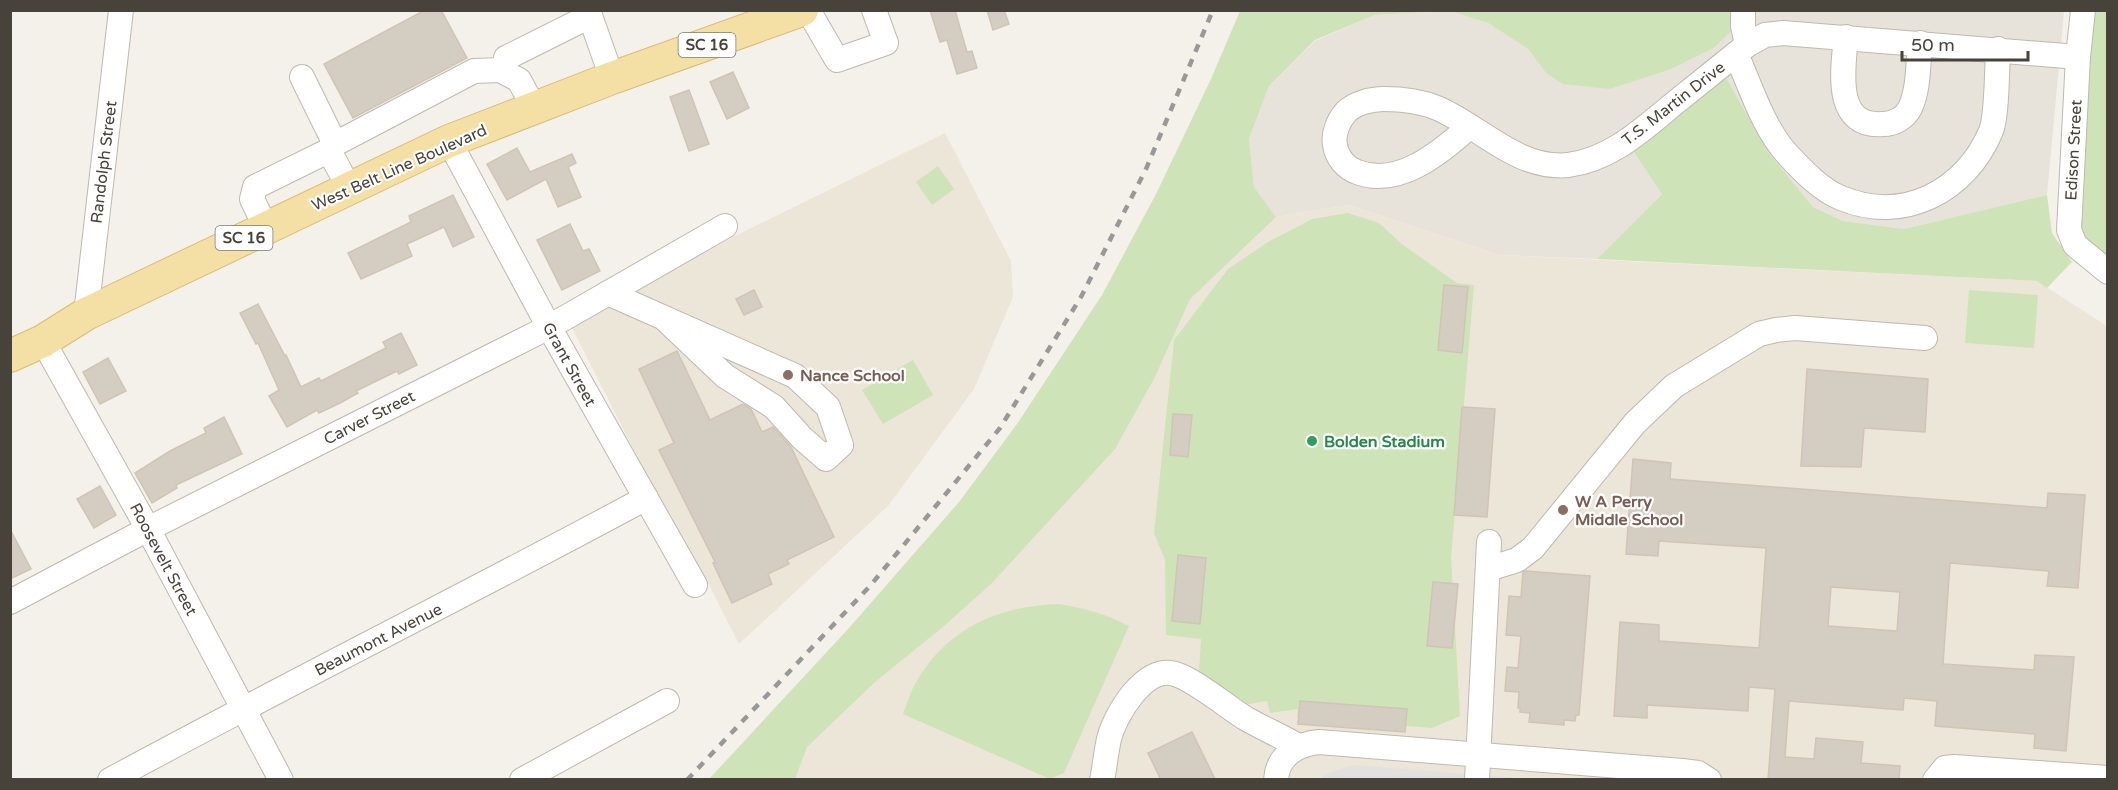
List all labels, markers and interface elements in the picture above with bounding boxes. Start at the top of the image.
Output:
scale bar [1902,24,2028,62]
road number: SC 16 [678,33,736,57]
text: 50 m [1911,34,1955,56]
street label: T.S. Martin Drive [1618,57,1729,150]
street label: Edison Street [2061,99,2087,201]
street label: Randolph Street [87,100,121,225]
street label: West Belt Line Boulevard [309,120,490,216]
road number: SC 16 [216,226,272,250]
street label: Grant Street [538,319,600,410]
place label: Nance School [800,366,905,386]
marker: Nance School [781,368,795,382]
street label: Carver Street [321,386,418,449]
place label: Bolden Stadium [1324,432,1445,452]
marker: Bolden Stadium [1305,434,1319,448]
place label: W A Perry Middle School [1575,492,1683,530]
street label: Roosevelt Street [125,500,201,619]
marker: W A Perry Middle School [1556,503,1570,517]
street label: Beaumont Avenue [311,599,445,681]

